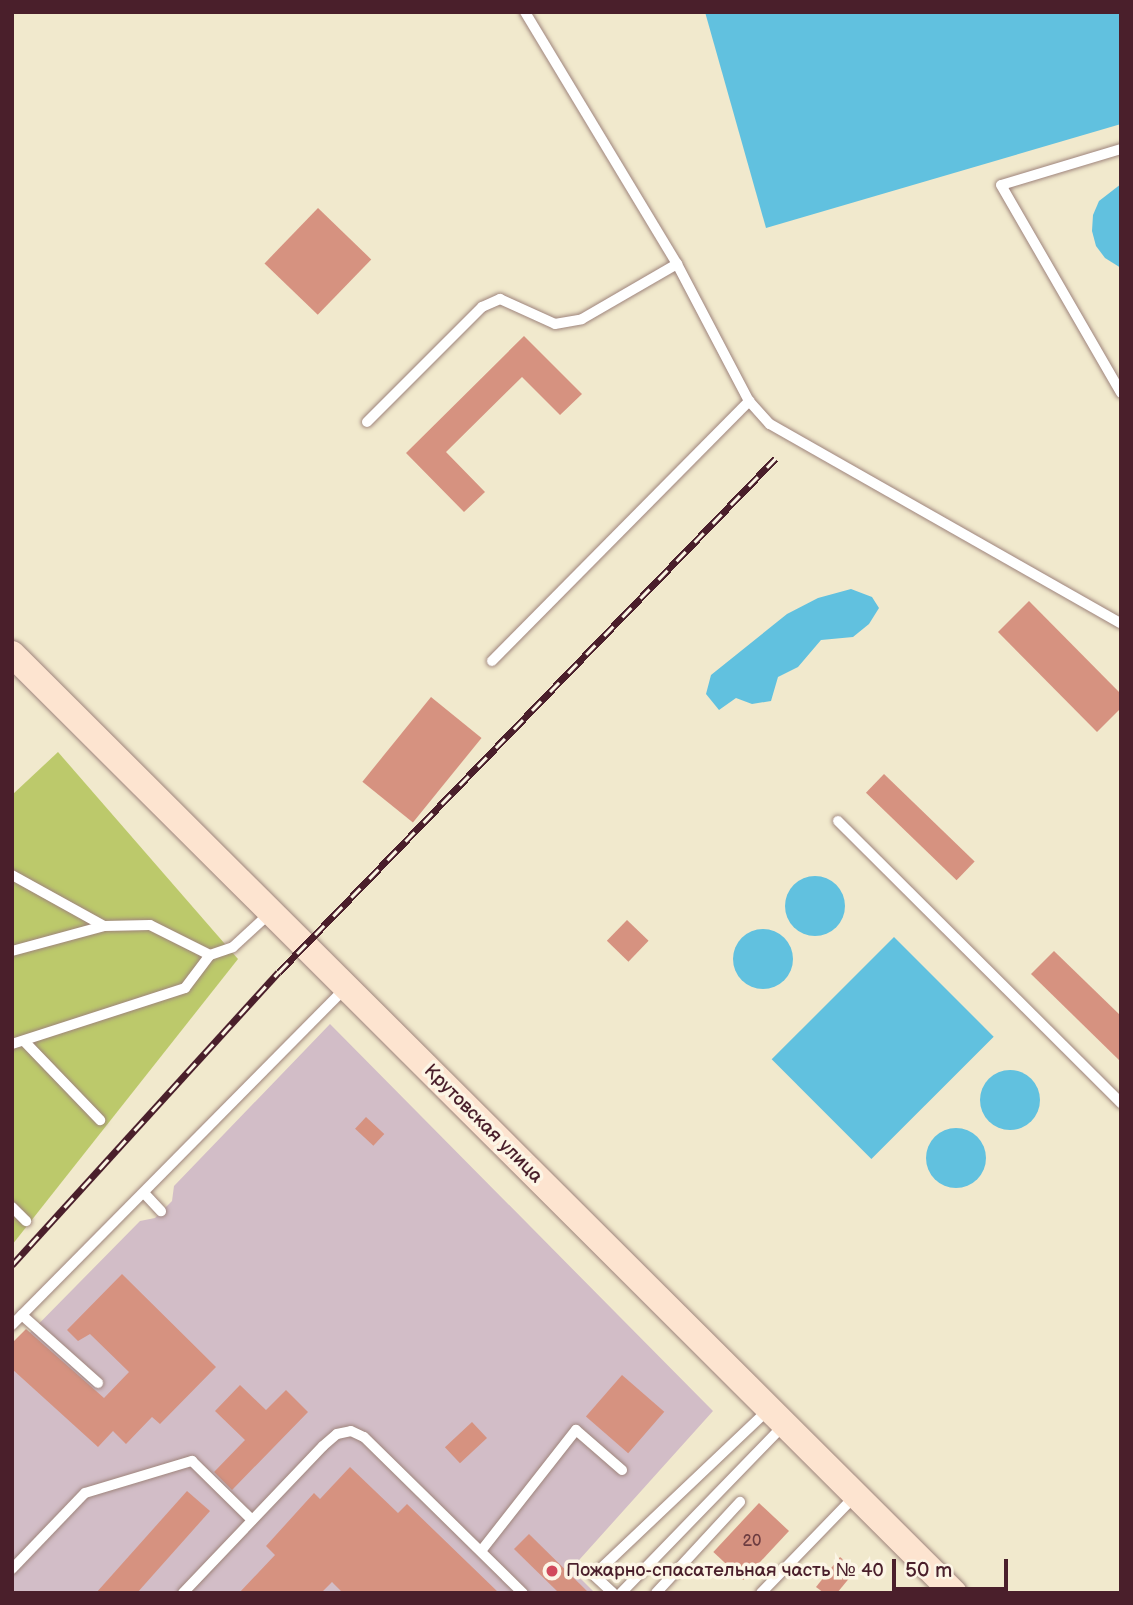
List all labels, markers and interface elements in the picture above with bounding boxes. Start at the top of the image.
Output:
street label: Крутовская улица [419,1060,547,1188]
house number: 20 [743,1532,761,1552]
scale bar [895,1546,1010,1590]
text: 50 m [905,1558,952,1583]
place label: Пожарно-спасательная часть № 40 [566,1560,884,1582]
marker: Пожарно-спасательная часть № 40 [544,1563,560,1579]

